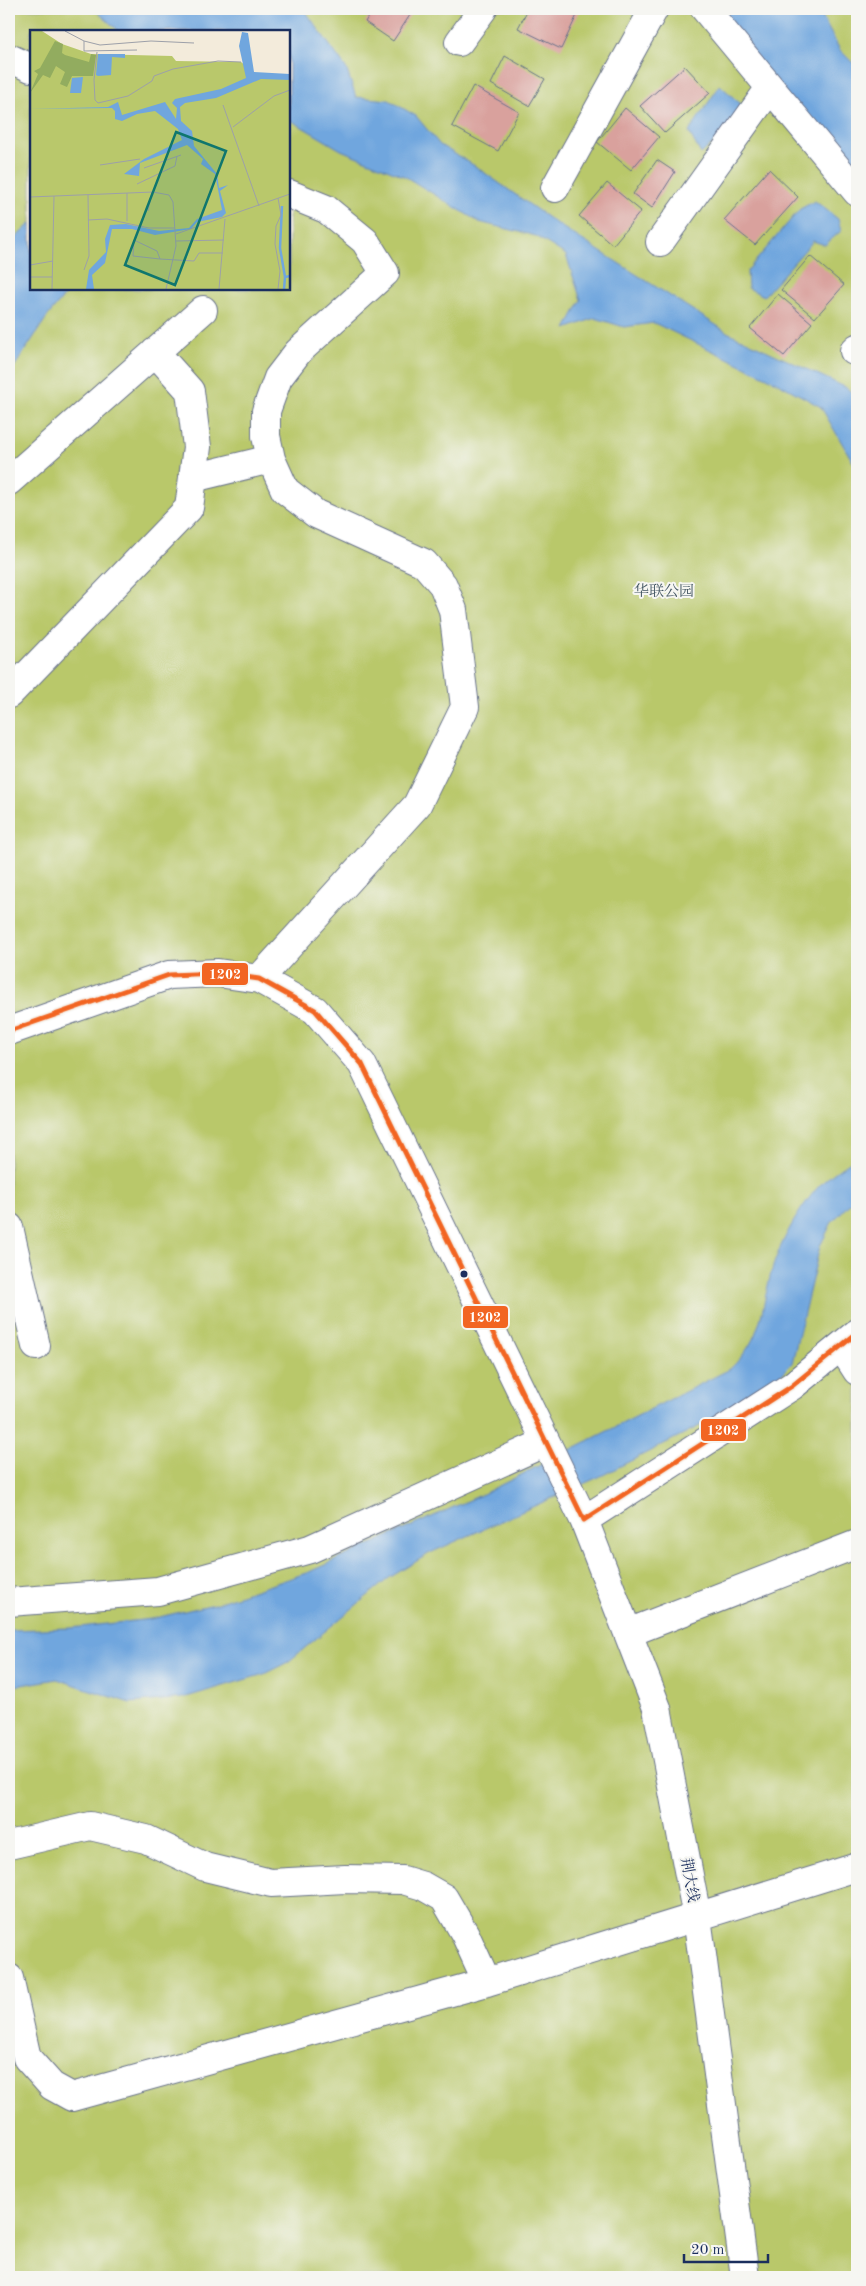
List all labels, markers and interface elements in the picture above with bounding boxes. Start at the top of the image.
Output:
inset map [30,30,290,290]
park label: 华联公园 [634,583,694,600]
line badge: 1202 [201,962,249,986]
text: 1202 [209,968,241,982]
unlabelled marker [459,1269,469,1279]
line badge: 1202 [462,1305,509,1329]
text: 1202 [469,1311,501,1325]
line badge: 1202 [700,1418,747,1442]
text: 1202 [707,1424,739,1438]
street label: 荆大线 [677,1856,702,1904]
scale bar [684,2231,767,2263]
text: 20 m [691,2243,725,2258]

